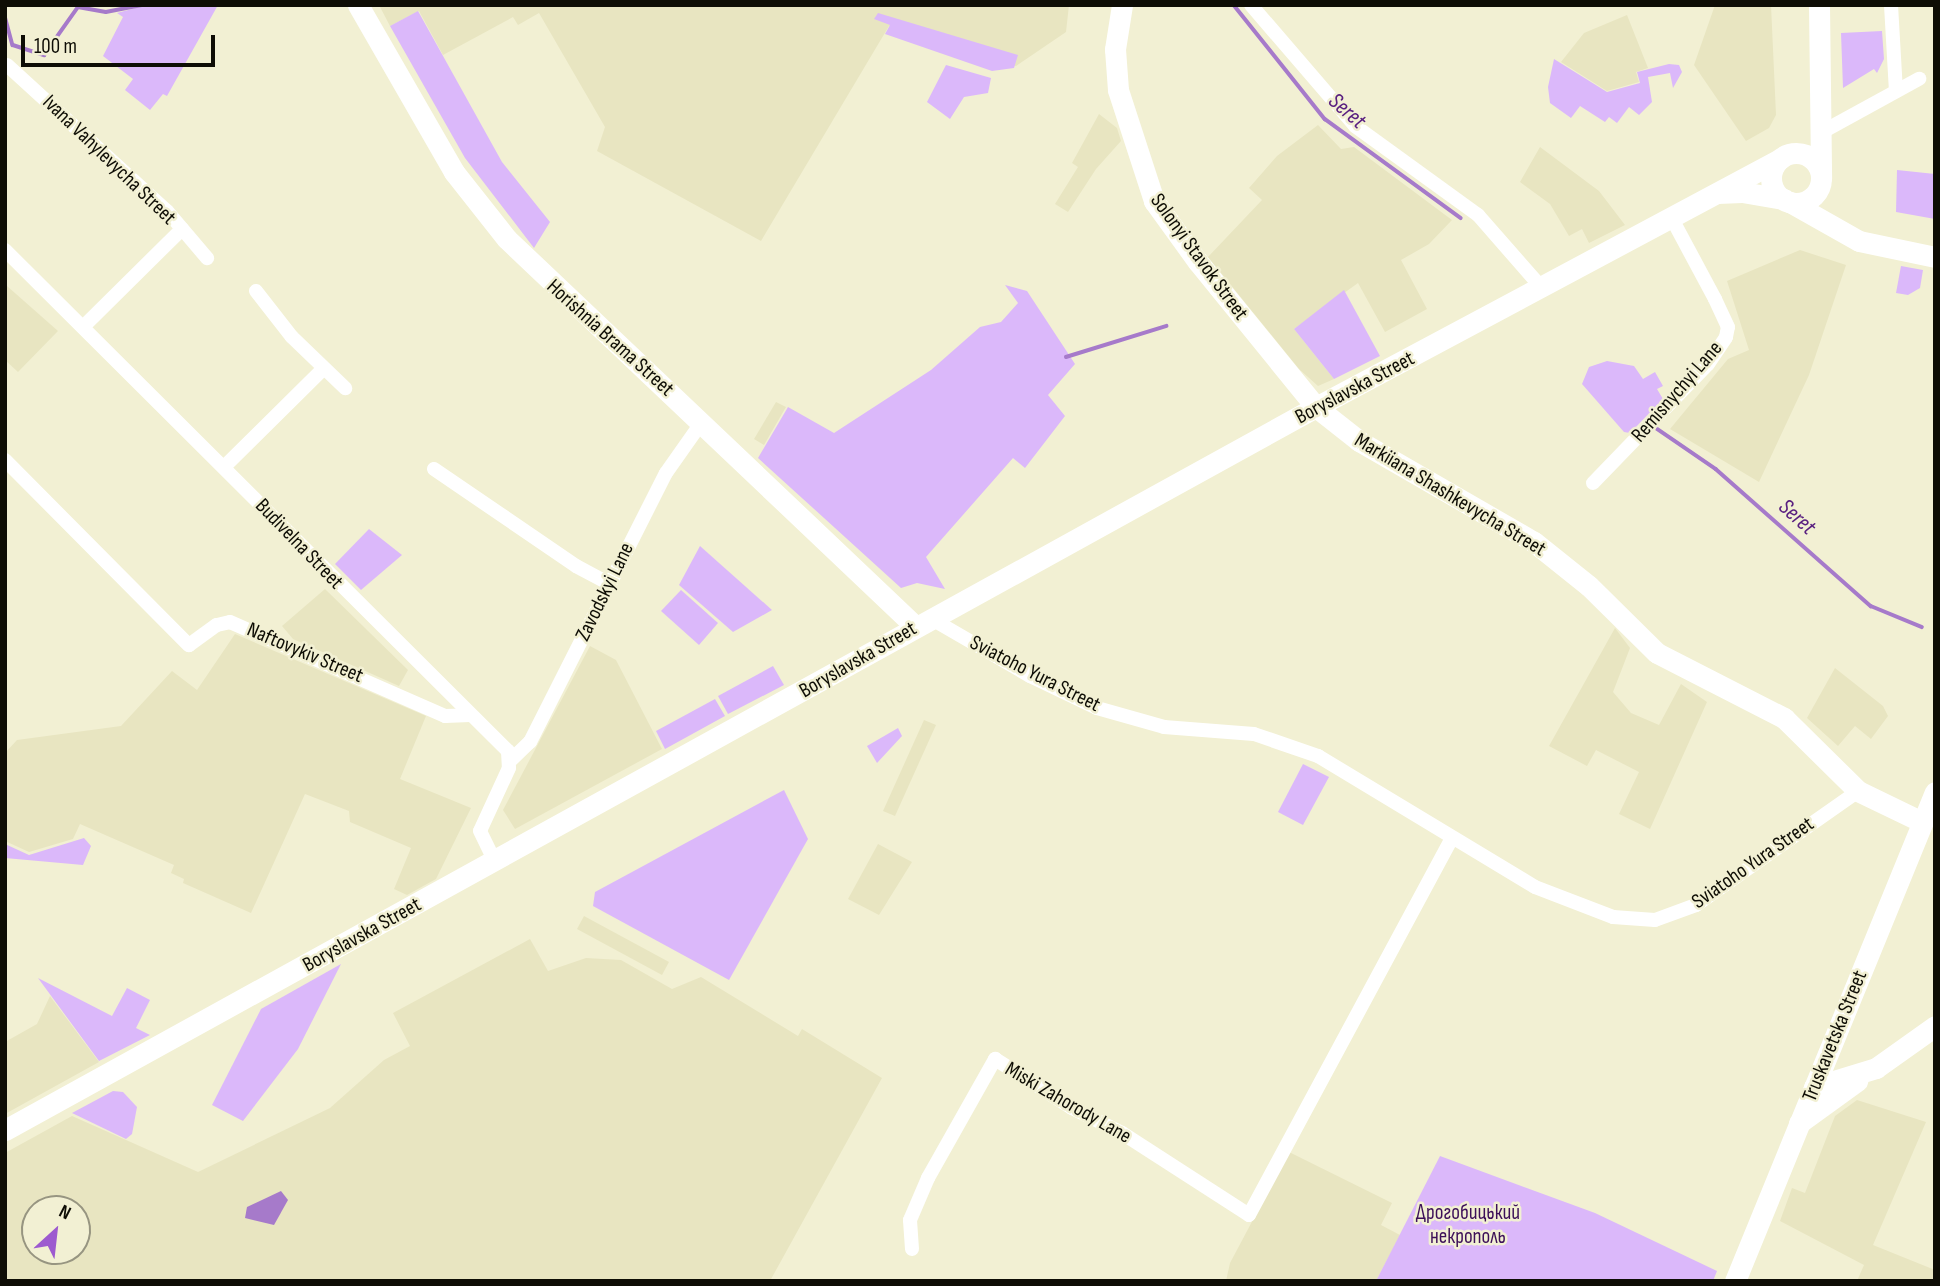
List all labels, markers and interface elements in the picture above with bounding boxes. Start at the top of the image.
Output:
scale bar [24,21,219,65]
text: 100 m [34,34,77,59]
water label: Seret [1323,87,1371,135]
street label: Ivana Vahylevycha Street [37,90,181,230]
street label: Solonyi Stavok Street [1145,189,1253,325]
street label: Horishnia Brama Street [541,274,679,402]
street label: Remisnychyi Lane [1626,336,1728,448]
street label: Boryslavska Street [1291,346,1419,430]
street label: Markiiana Shashkevycha Street [1350,428,1550,562]
water label: Seret [1773,493,1821,541]
street label: Budivelna Street [250,494,348,594]
street label: Zavodskyi Lane [570,539,640,645]
street label: Boryslavska Street [795,616,921,704]
street label: Naftovykiv Street [243,617,367,689]
street label: Sviatoho Yura Street [966,630,1104,718]
street label: Sviatoho Yura Street [1687,812,1819,914]
street label: Boryslavska Street [299,892,425,978]
street label: Truskavetska Street [1797,967,1873,1105]
street label: Miski Zahorody Lane [1001,1057,1135,1149]
north arrow [21,1195,91,1265]
text: N [55,1200,75,1225]
park label: Дрогобицький некрополь [1416,1200,1520,1250]

